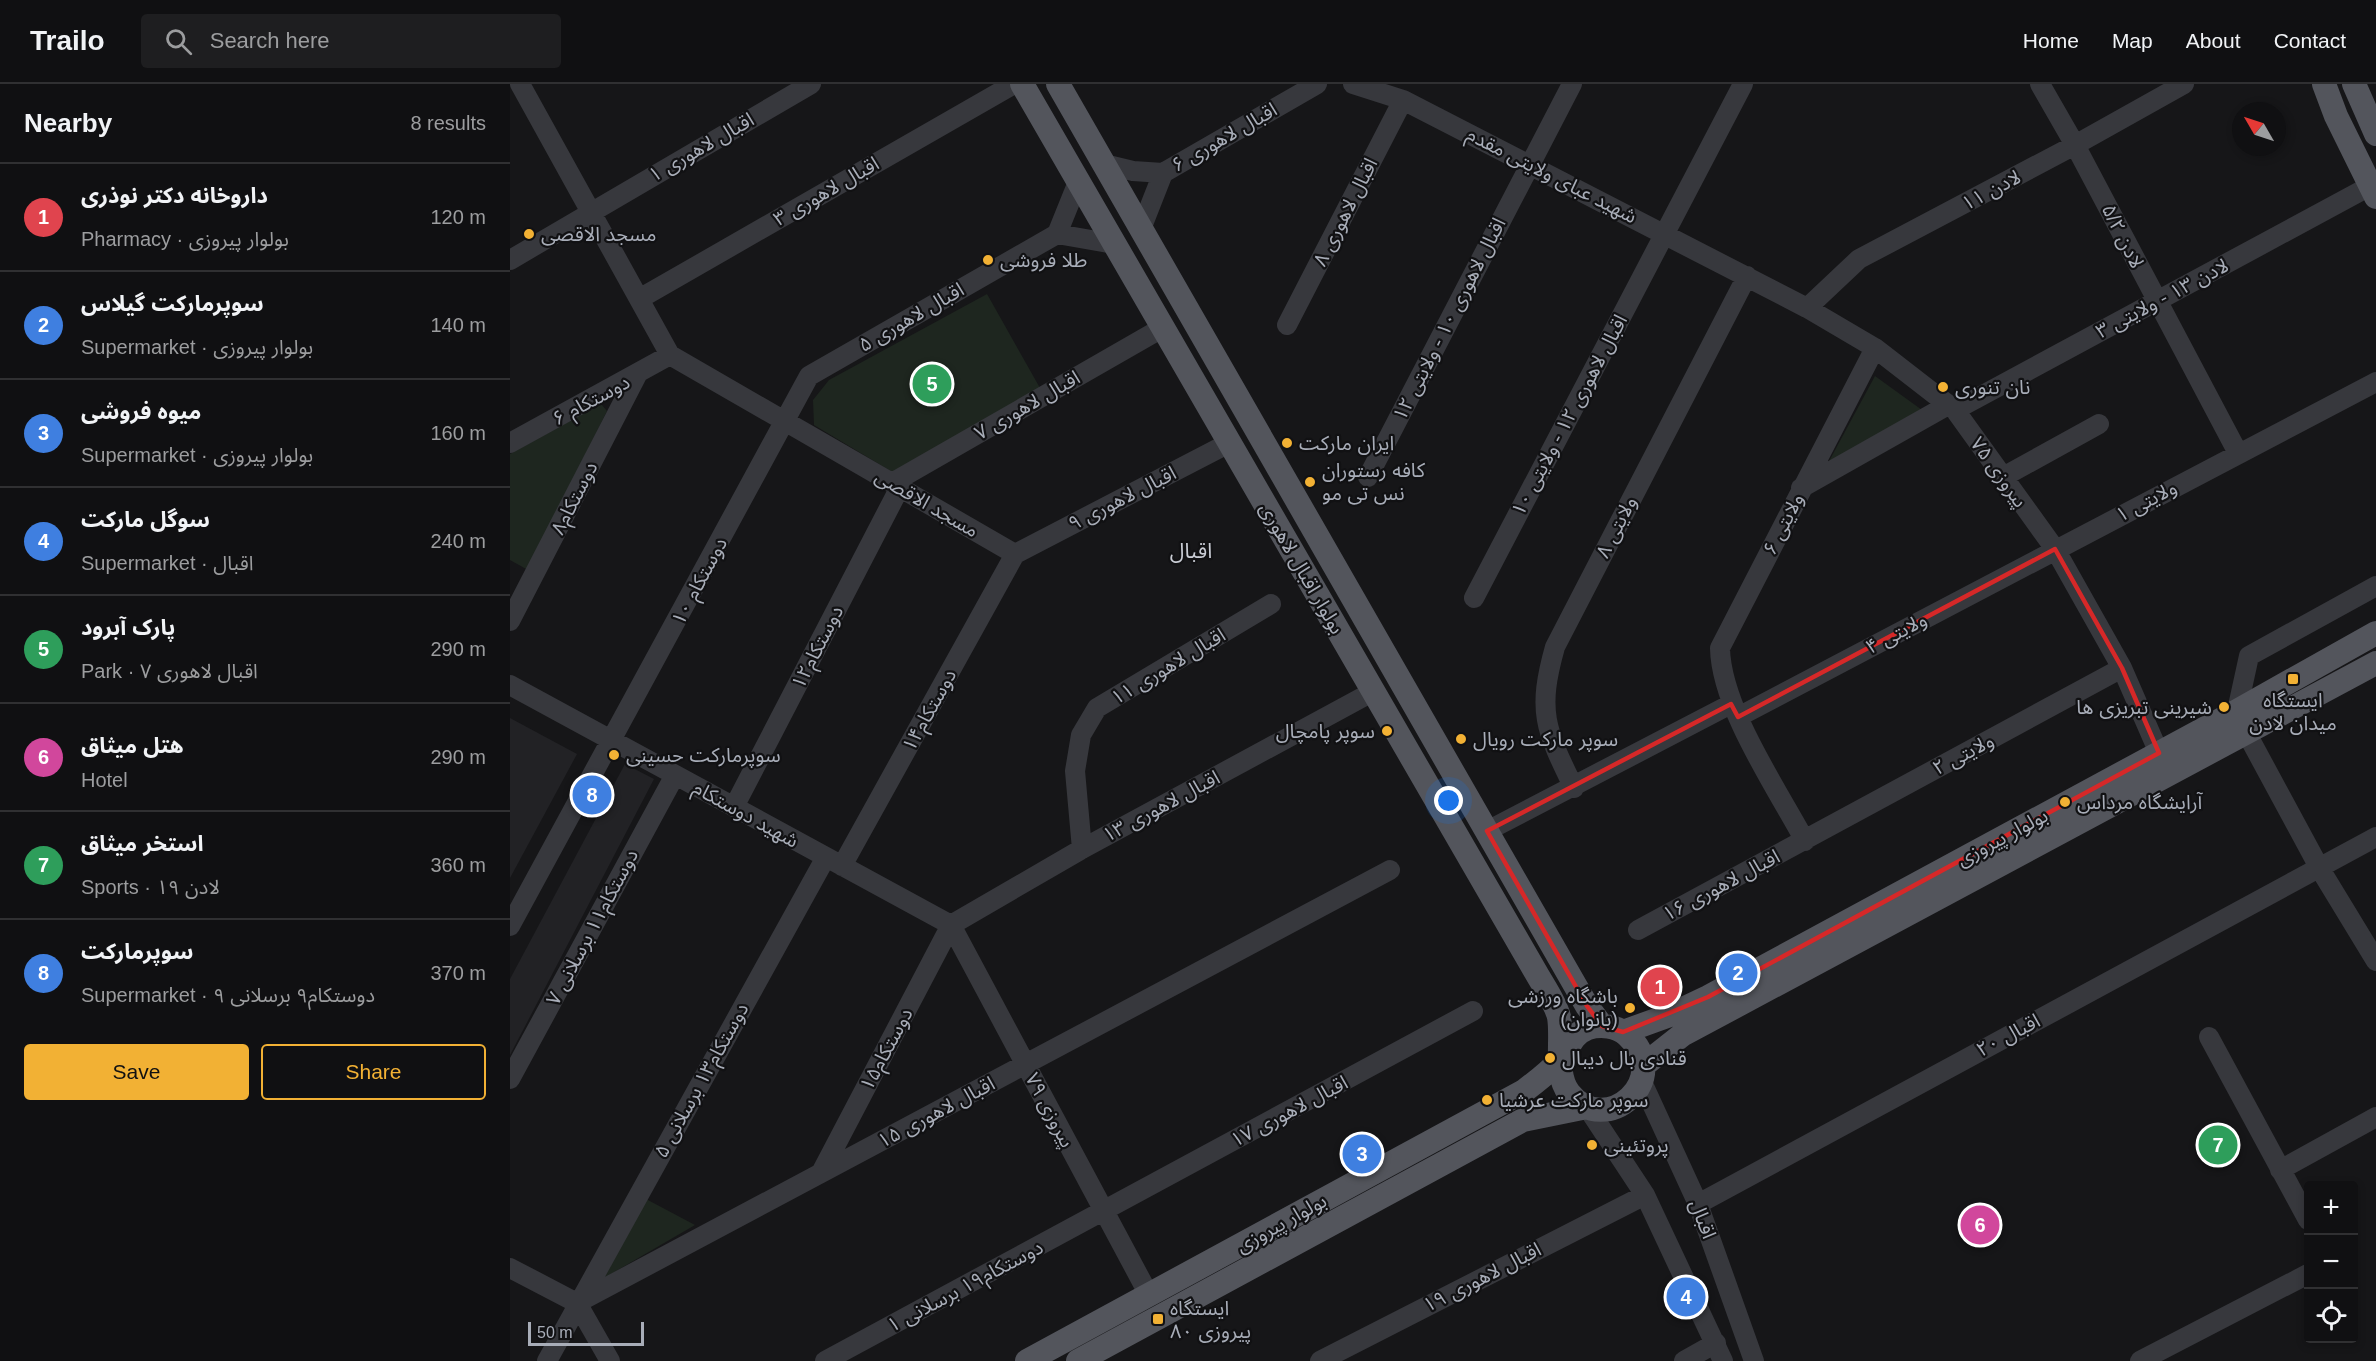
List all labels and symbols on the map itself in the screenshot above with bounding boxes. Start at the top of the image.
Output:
street label: اقبال لاهوری ۶ [1167,98,1281,177]
north arrow [2232,102,2286,156]
street label: اقبال لاهوری ۱ [644,108,758,187]
street label: شهید عبای ولایتی مقدم [1461,123,1641,231]
street label: اقبال لاهوری ۳ [769,152,883,231]
street label: اقبال لاهوری ۸ [1308,154,1382,270]
street label: لادن ۱۱ [1958,165,2025,215]
street label: لادن ۵/۲ [2097,200,2148,272]
street label: اقبال لاهوری ۱۰ - ولایتی ۱۲ [1388,214,1511,424]
place label: مسجد الاقصی [541,223,656,246]
marker: مسجد الاقصی [522,227,536,241]
place label: طلا فروشی [1000,249,1087,272]
marker: طلا فروشی [981,253,995,267]
street label: لادن ۱۳ - ولایتی ۳ [2092,254,2232,343]
street label: اقبال لاهوری ۵ [854,278,968,357]
street label: اقبال لاهوری ۱۲ - ولایتی ۱۰ [1507,311,1632,520]
pin: 5 [912,362,952,406]
street label: اقبال لاهوری ۷ [970,366,1084,445]
street label: دوستکام ۶ [549,371,635,433]
place label: نان تنوری [1955,376,2030,399]
marker: نان تنوری [1936,380,1950,394]
place label: ایران مارکت [1299,432,1394,455]
street label: پیروزی ۷۵ [1964,433,2032,513]
marker: ایران مارکت [1280,436,1294,450]
street label: دوستکام۸ [546,458,605,540]
place label: كافه رستوران نس تى مو [1322,459,1426,505]
street label: اقبال لاهوری ۹ [1064,461,1180,535]
street label: مسجد الاقصی [871,465,983,542]
marker: كافه رستوران نس تى مو [1303,475,1317,489]
street label: ولایتی ۱ [2112,476,2181,527]
street label: ولایتی ۶ [1758,490,1809,559]
street label: ولایتی ۸ [1591,493,1642,562]
street label: بولوار اقبال لاهوری [1255,498,1349,638]
street label: دوستکام ۱۰ [667,534,735,630]
district label: اقبال [1170,539,1212,563]
street label: دوستکام۱۲ [787,602,851,694]
street label: ولایتی ۴ [1862,608,1931,659]
street label: اقبال لاهوری ۱۱ [1107,623,1230,710]
street label: دوستکام۱۴ [898,665,964,757]
marker: ایستگاه میدان لادن [2286,672,2300,686]
place label: ایستگاه میدان لادن [2249,689,2337,735]
place label: شیرینی تبریزی ها [2076,696,2212,719]
marker: شیرینی تبریزی ها [2217,700,2231,714]
place label: سوپر‌ پامچال [1276,720,1375,744]
marker: سوپر‌ پامچال [1380,724,1394,738]
place label: سوپر مارکت رویال [1473,728,1618,752]
street label: ولایتی ۲ [1929,729,1998,780]
marker: سوپر مارکت رویال [1454,732,1468,746]
place label: سوپرمارکت حسینی [626,744,781,768]
marker: سوپرمارکت حسینی [607,748,621,762]
street label: اقبال لاهوری ۱۳ [1099,766,1224,847]
pin: 8 [572,772,611,818]
street label: شهید دوستکام [688,776,802,855]
your location [1434,786,1463,815]
place label: آرایشگاه مرداس [2077,791,2203,814]
marker: آرایشگاه مرداس [2058,795,2072,809]
street label: بولوار پیروزی [1953,804,2052,872]
street label: دوستکام۱۱ برسلانی ۷ [542,845,646,1011]
street label: اقبال لاهوری ۱۶ [1659,845,1784,926]
pin: 2 [1718,950,1758,996]
pin: 1 [1640,964,1680,1010]
place label: باشگاه ورزشی (بانوان) [1508,985,1618,1031]
street label: دوستکام۱۳ برسلانی ۵ [649,999,756,1163]
marker: باشگاه ورزشی (بانوان) [1623,1001,1637,1015]
street label: دوستکام۱۵ [855,1004,920,1096]
street label: اقبال ۲۰ [1972,1009,2044,1062]
place label: قنادی بال دیبال [1562,1047,1687,1070]
marker: قنادی بال دیبال [1543,1051,1557,1065]
street label: پیروزی ۷۹ [1019,1069,1079,1152]
street label: اقبال لاهوری ۱۷ [1227,1071,1352,1152]
street label: اقبال لاهوری ۱۵ [874,1072,999,1153]
place label: سوپر مارکت عرشیا [1499,1089,1648,1113]
marker: سوپر مارکت عرشیا [1480,1093,1494,1107]
pin: 7 [2198,1122,2238,1168]
pin: 3 [1342,1132,1382,1176]
place label: پروتئینی [1604,1134,1669,1158]
marker: پروتئینی [1585,1138,1599,1152]
street label: بولوار پیروزی [1232,1189,1331,1259]
street label: اقبال [1685,1196,1720,1242]
pin: 6 [1960,1202,2000,1248]
street label: دوستکام۱۹ برسلانی ۱ [883,1236,1049,1340]
street label: اقبال لاهوری ۱۹ [1419,1238,1545,1317]
pin: 4 [1666,1274,1706,1320]
place label: ایستگاه پیروزی ۸۰ [1170,1297,1251,1344]
marker: ایستگاه پیروزی ۸۰ [1151,1312,1165,1326]
scale bar [528,1319,644,1346]

